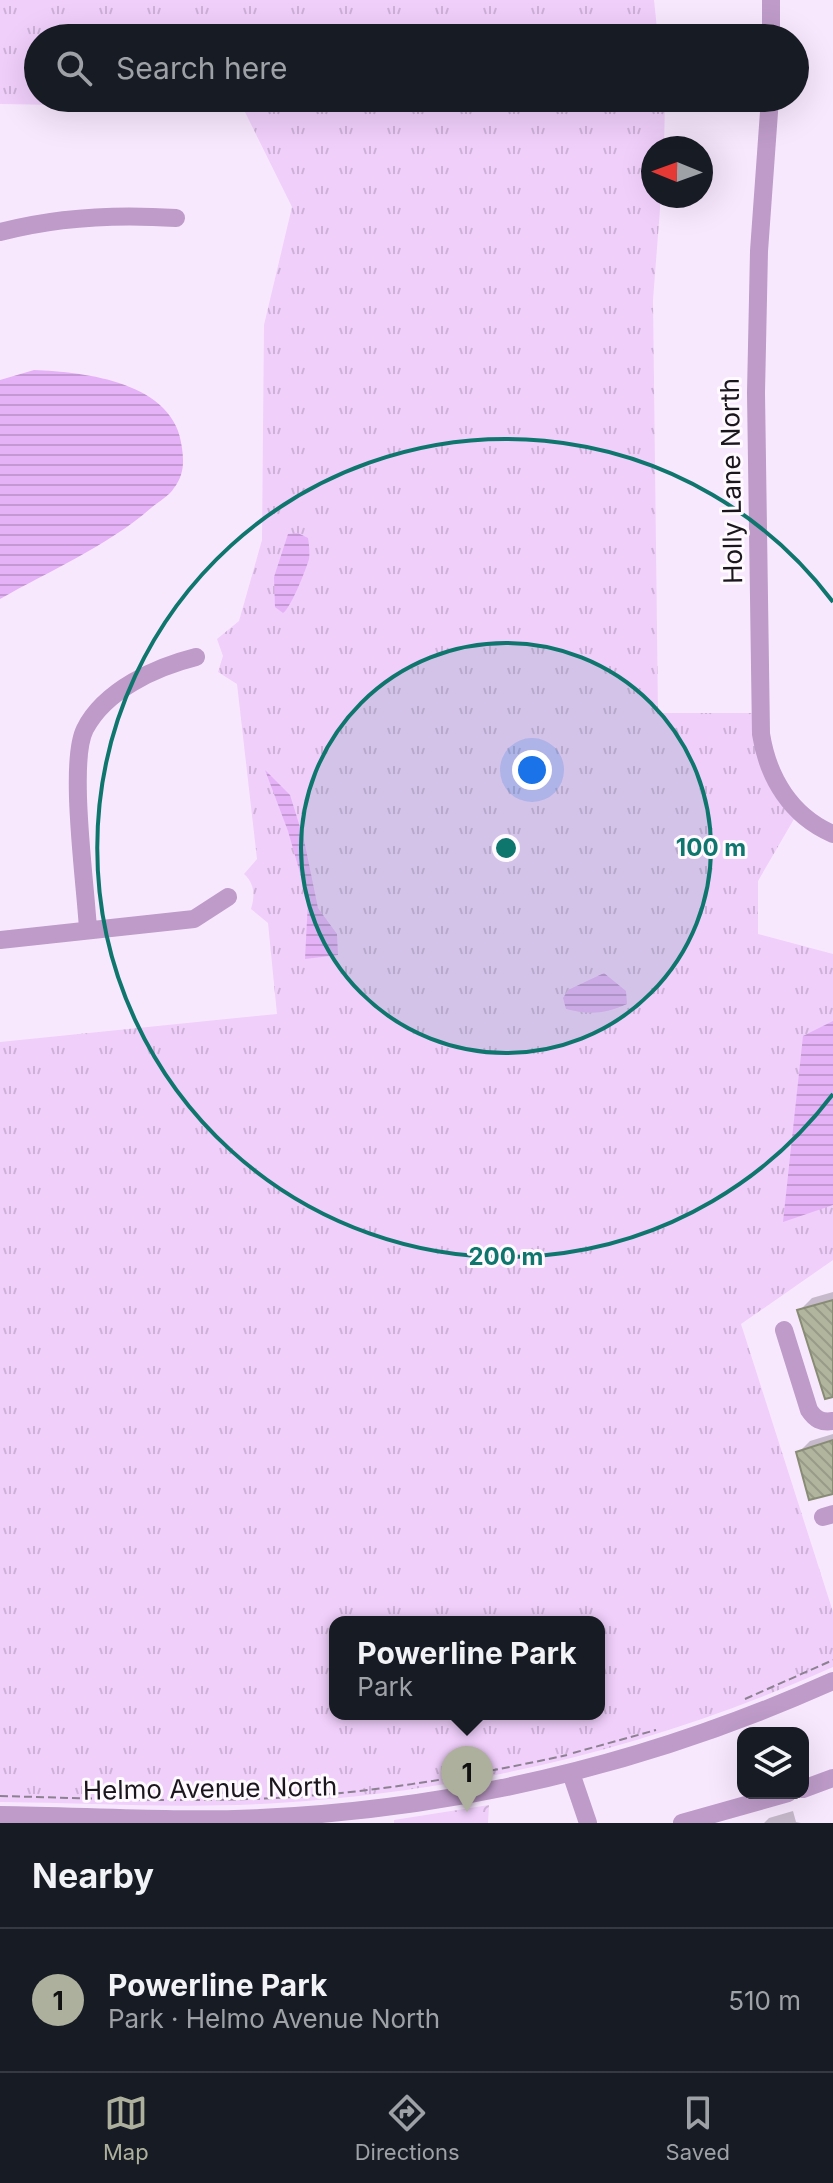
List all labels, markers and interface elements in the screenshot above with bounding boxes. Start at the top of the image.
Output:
search box [24,24,809,112]
icon: search [52,46,96,90]
text: Search here [116,50,288,86]
north arrow [641,136,713,208]
street label: Holly Lane North [714,378,748,584]
your location [512,750,552,790]
text: 100 m [676,833,746,862]
centre of rings [492,834,520,862]
text: 200 m [468,1242,544,1271]
popup [329,1616,605,1720]
text: Powerline Park [357,1635,577,1671]
text: Park [357,1671,413,1702]
map controls [737,1727,809,1799]
button: layers [737,1727,809,1799]
pin: 1 [441,1746,493,1812]
street label: Helmo Avenue North [83,1770,337,1806]
text: Nearby [32,1855,154,1896]
text: Powerline Park [108,1967,327,2003]
text: 1 [52,1985,64,2016]
text: 510 m [728,1985,801,2016]
text: Park · Helmo Avenue North [108,2003,440,2034]
tab: Map [103,2091,149,2165]
tab: Directions [355,2091,460,2165]
tab: Saved [666,2091,730,2165]

